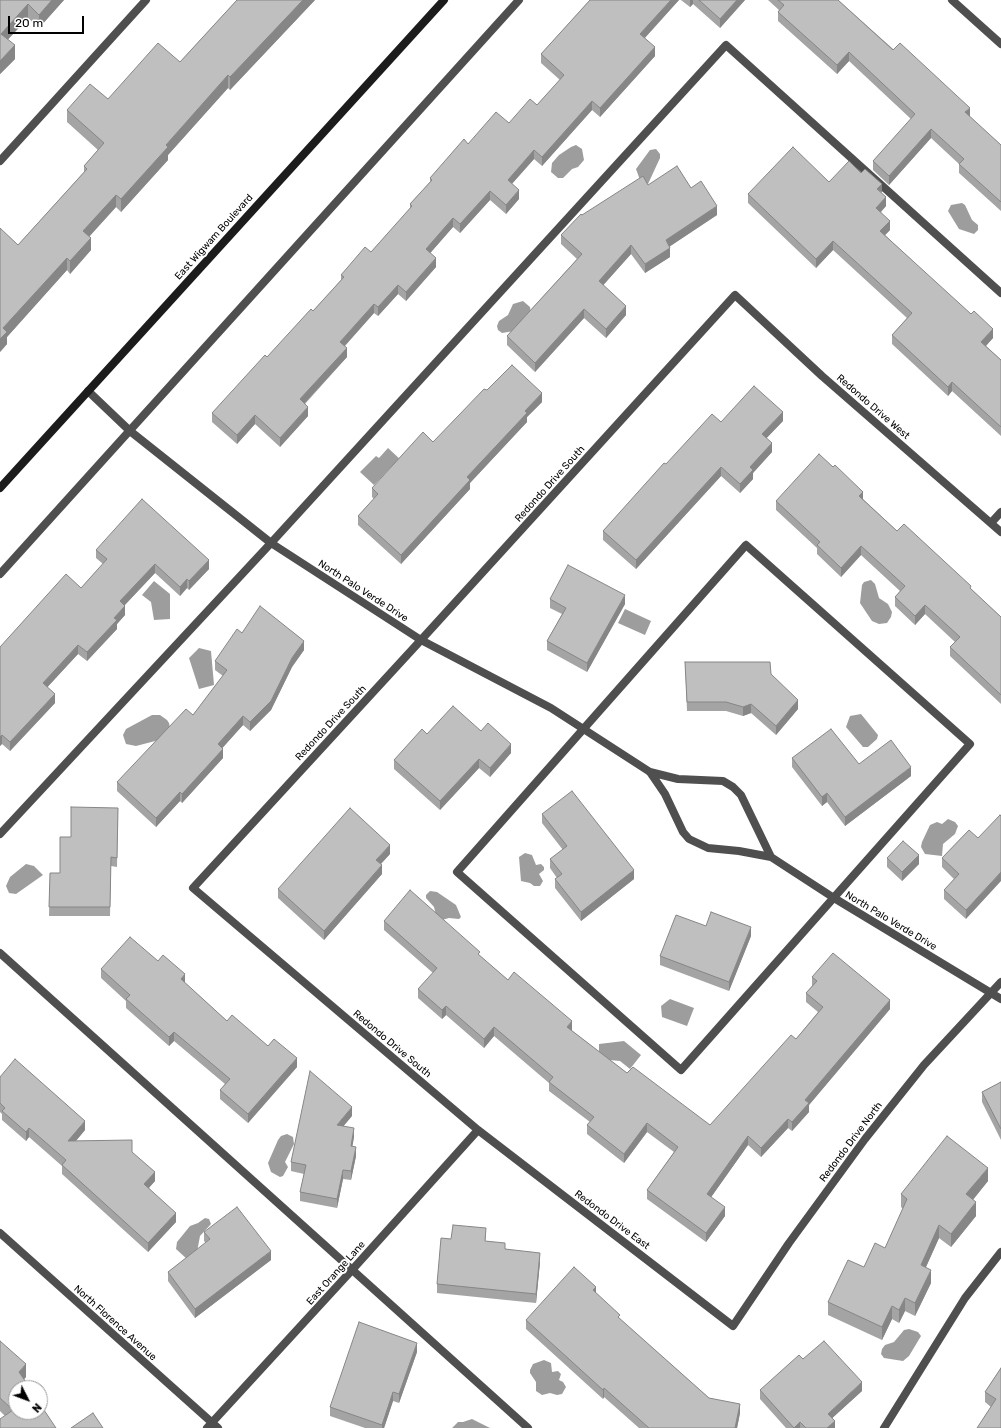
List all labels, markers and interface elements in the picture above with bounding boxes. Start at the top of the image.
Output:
scale bar [10,8,86,34]
text: 20 m [15,16,43,30]
street label: East Wigwam Boulevard [172,192,256,282]
street label: Redondo Drive West [834,372,912,442]
street label: Redondo Drive South [513,443,587,525]
street label: North Palo Verde Drive [316,557,410,625]
street label: Redondo Drive South [293,683,369,763]
street label: North Palo Verde Drive [843,889,939,953]
street label: Redondo Drive South [350,1008,434,1080]
street label: Redondo Drive North [817,1100,885,1184]
street label: Redondo Drive East [572,1188,652,1252]
street label: East Orange Lane [304,1239,368,1307]
street label: North Florence Avenue [71,1283,159,1363]
north arrow [8,1380,48,1420]
text: N [29,1400,44,1415]

